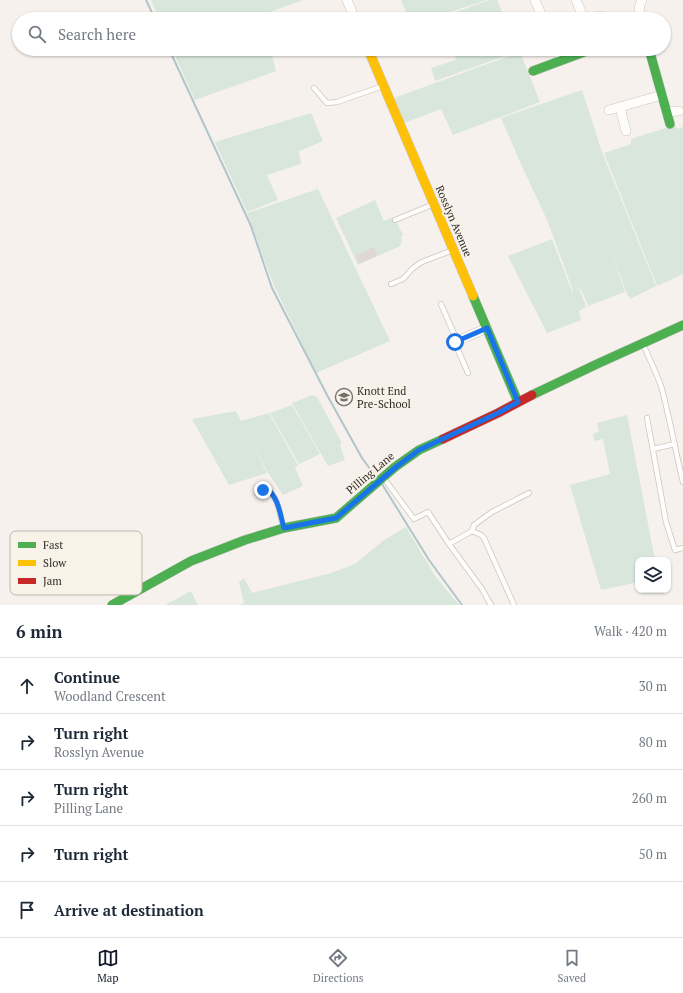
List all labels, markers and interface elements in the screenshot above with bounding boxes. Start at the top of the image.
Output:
search box [12,12,671,56]
icon: search [26,23,48,45]
text: Search here [58,24,136,44]
street label: Rosslyn Avenue [433,183,476,259]
route start [446,333,464,351]
place label: Knott End Pre-School [357,384,411,411]
school or university icon: Knott End Pre-School [334,387,354,407]
street label: Pilling Lane [343,449,397,497]
route end [254,481,272,499]
legend [10,531,142,595]
text: Fast [43,538,63,552]
text: Slow [43,556,67,570]
map controls [635,557,671,593]
button: layers [635,557,671,593]
text: Jam [43,574,62,588]
text: 6 min [16,620,63,643]
text: Walk · 420 m [594,622,667,640]
text: Continue [54,667,120,687]
icon: ahead [16,675,38,697]
text: 30 m [639,677,667,695]
text: Woodland Crescent [54,687,166,705]
text: Turn right [54,723,129,743]
icon: right [16,731,38,753]
text: 80 m [639,733,667,751]
text: Rosslyn Avenue [54,743,144,761]
text: Turn right [54,779,129,799]
icon: right [16,787,38,809]
text: 260 m [632,789,667,807]
text: Pilling Lane [54,799,123,817]
icon: right [16,843,38,865]
text: Turn right [54,844,129,864]
text: 50 m [639,845,667,863]
icon: arrive [16,899,38,921]
text: Arrive at destination [54,900,204,920]
tab: Map [97,947,119,985]
tab: Directions [313,947,364,985]
tab: Saved [558,947,586,985]

